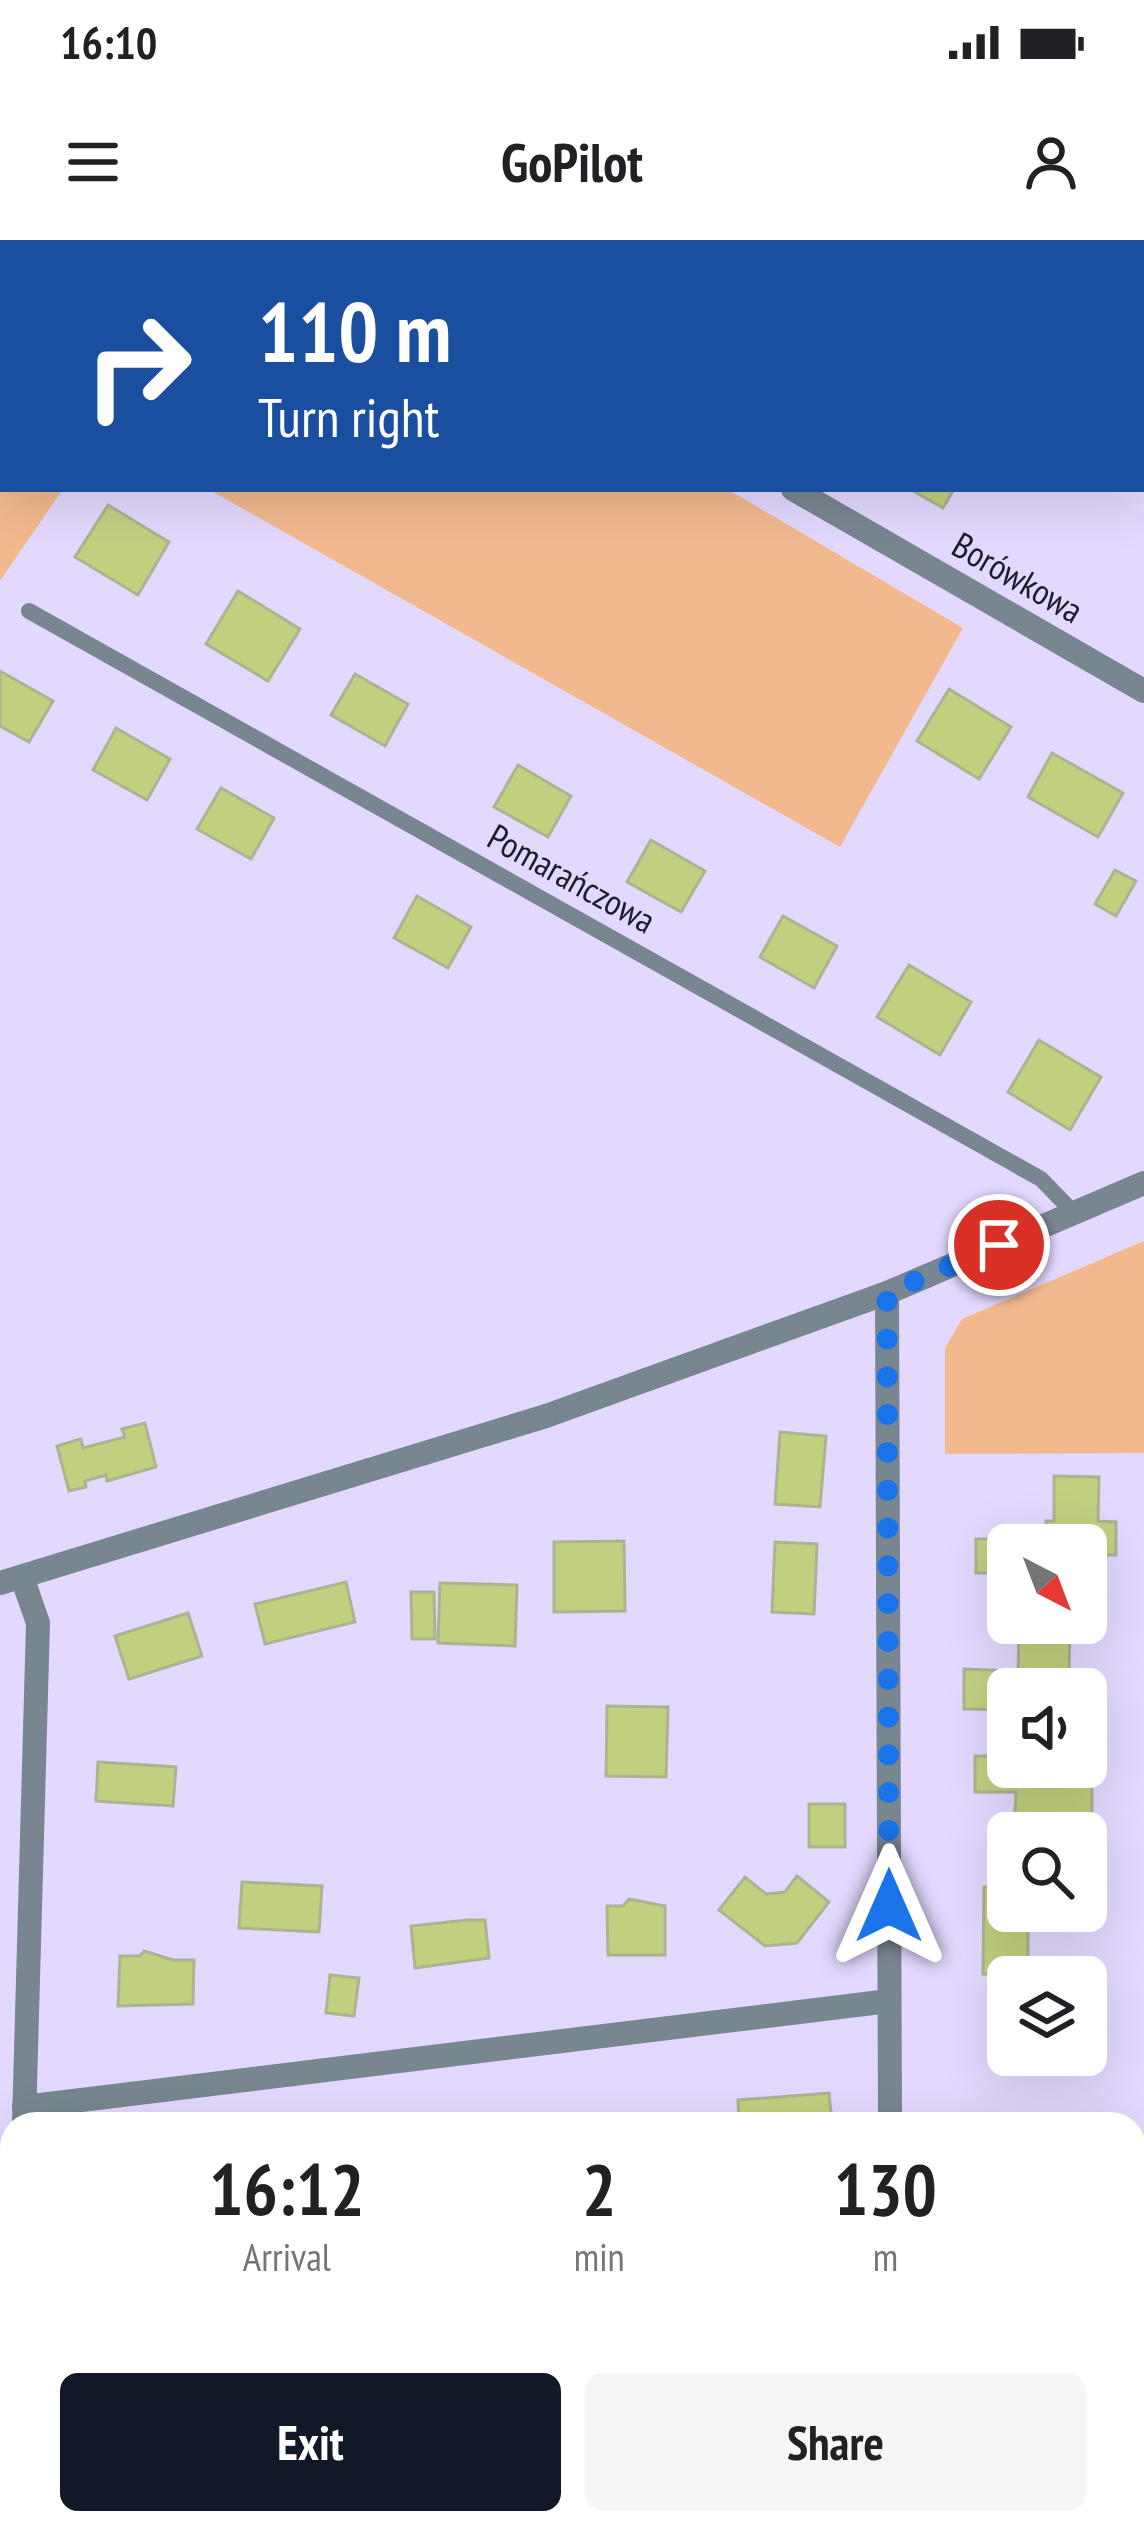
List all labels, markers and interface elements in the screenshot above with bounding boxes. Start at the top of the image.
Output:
text: 16:10 [60,13,157,71]
text: GoPilot [501,127,643,197]
icon: menu [60,129,126,195]
icon: person [1018,129,1084,195]
text: 110 m [258,276,451,385]
icon: right [60,288,216,444]
text: Turn right [258,382,439,452]
street label: Borówkowa [944,521,1092,633]
street label: Pomarańczowa [480,813,664,943]
pin [948,1194,1050,1296]
icon: arrive [966,1212,1032,1278]
north arrow [987,1524,1107,1644]
map controls [987,1524,1107,2076]
button: sound [987,1668,1107,1788]
button: search [987,1812,1107,1932]
position arrow [826,1843,952,1969]
button: layers [987,1956,1107,2076]
text: 16:12 [209,2142,365,2235]
text: 2 [582,2142,616,2235]
text: 130 [834,2142,937,2235]
text: Arrival [243,2231,331,2282]
text: min [574,2231,625,2282]
text: m [873,2231,898,2282]
button: Exit [60,2373,561,2511]
button: Share [585,2373,1086,2511]

